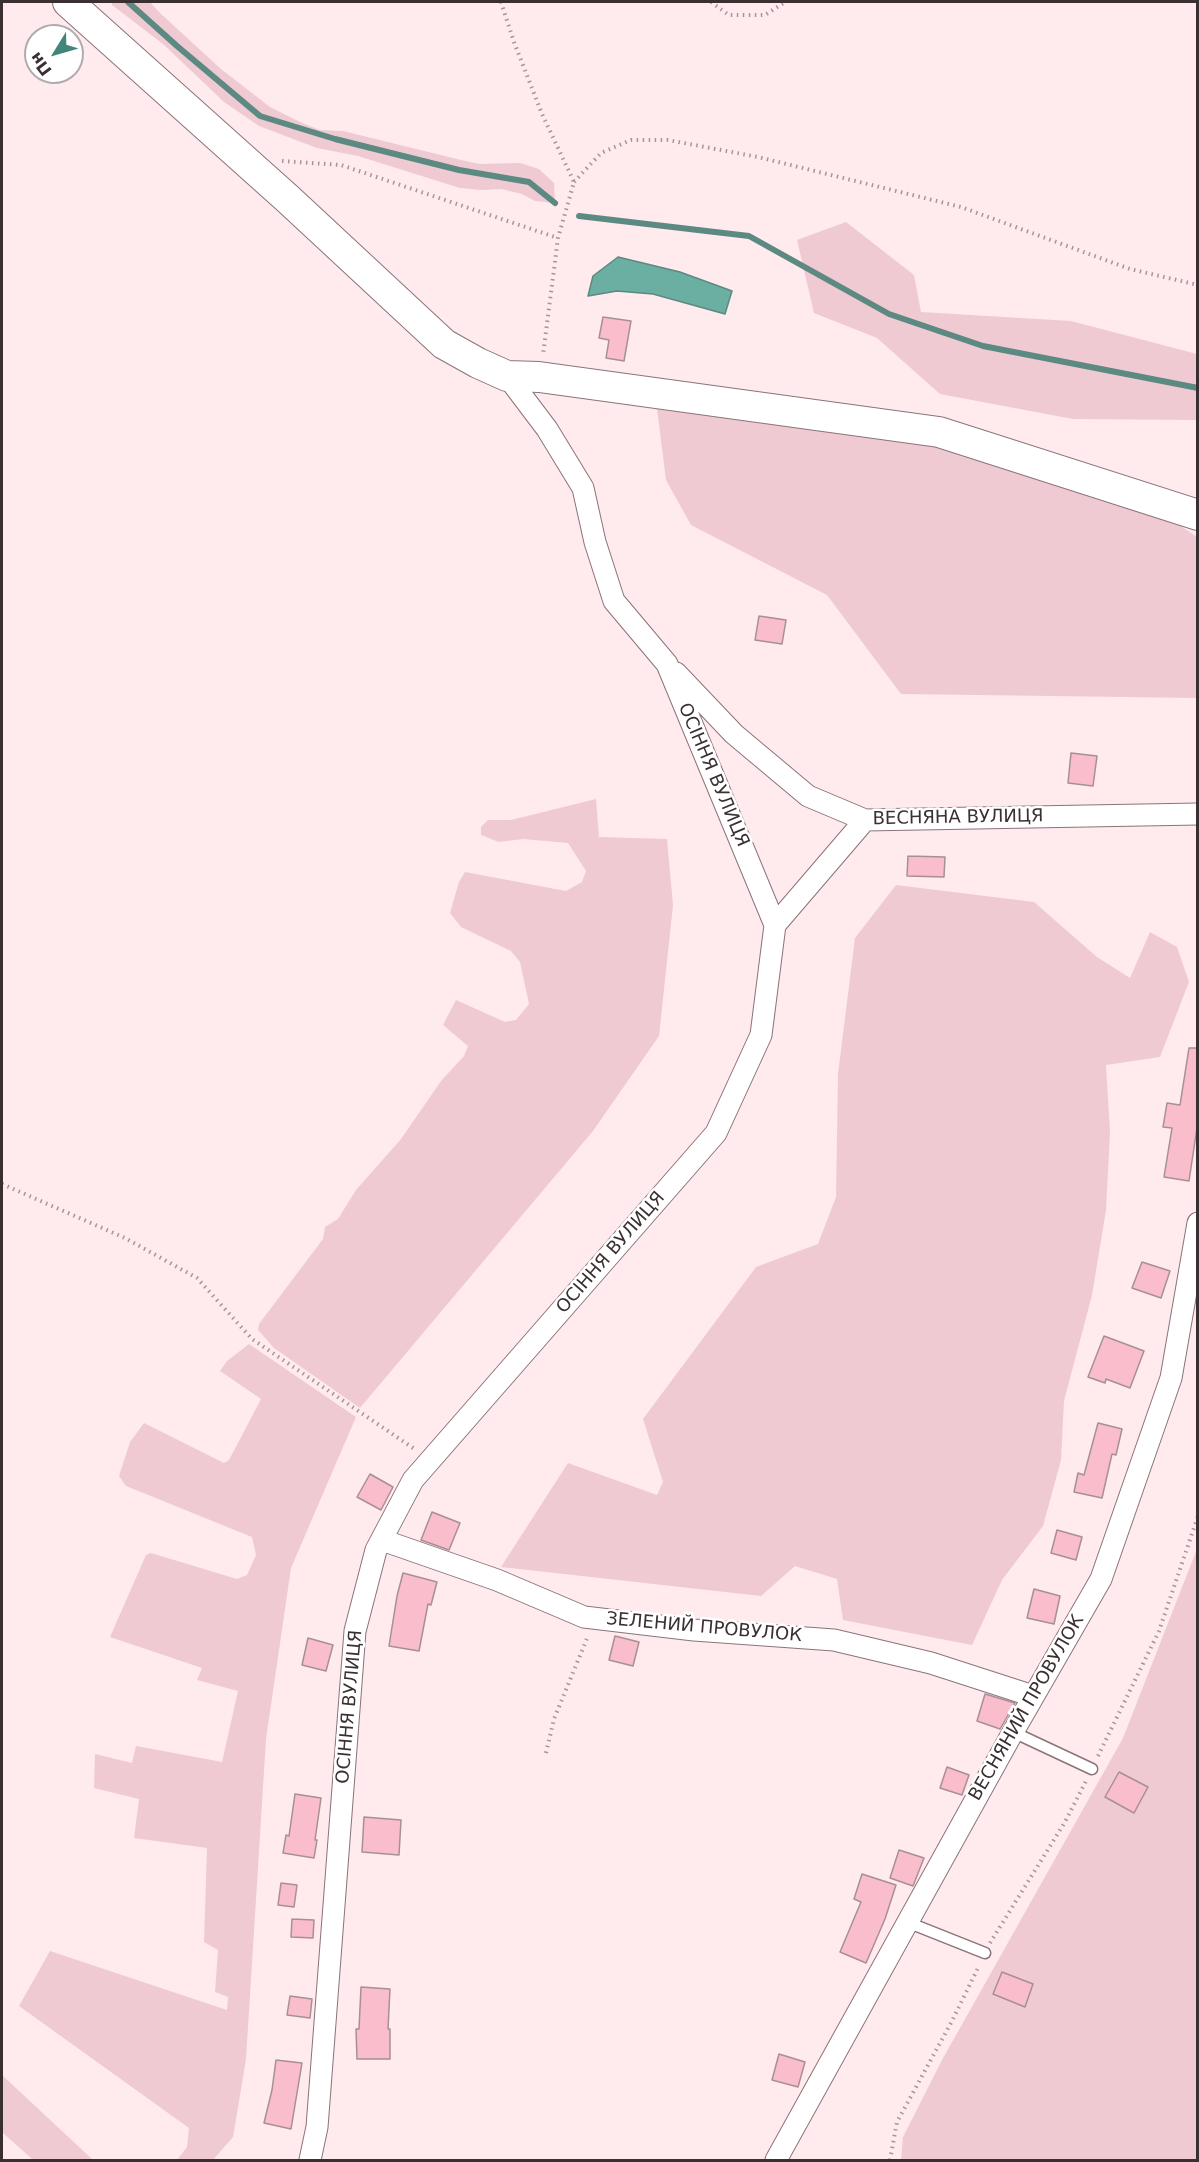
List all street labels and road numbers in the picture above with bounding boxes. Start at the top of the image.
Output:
street label: ОСІННЯ ВУЛИЦЯ [673,700,753,850]
street label: ВЕСНЯНА ВУЛИЦЯ [872,806,1044,830]
street label: ОСІННЯ ВУЛИЦЯ [552,1188,670,1318]
street label: ЗЕЛЕНИЙ ПРОВУЛОК [605,1609,803,1647]
street label: ВЕСНЯНИЙ ПРОВУЛОК [965,1611,1089,1805]
street label: ОСІННЯ ВУЛИЦЯ [333,1629,367,1785]

